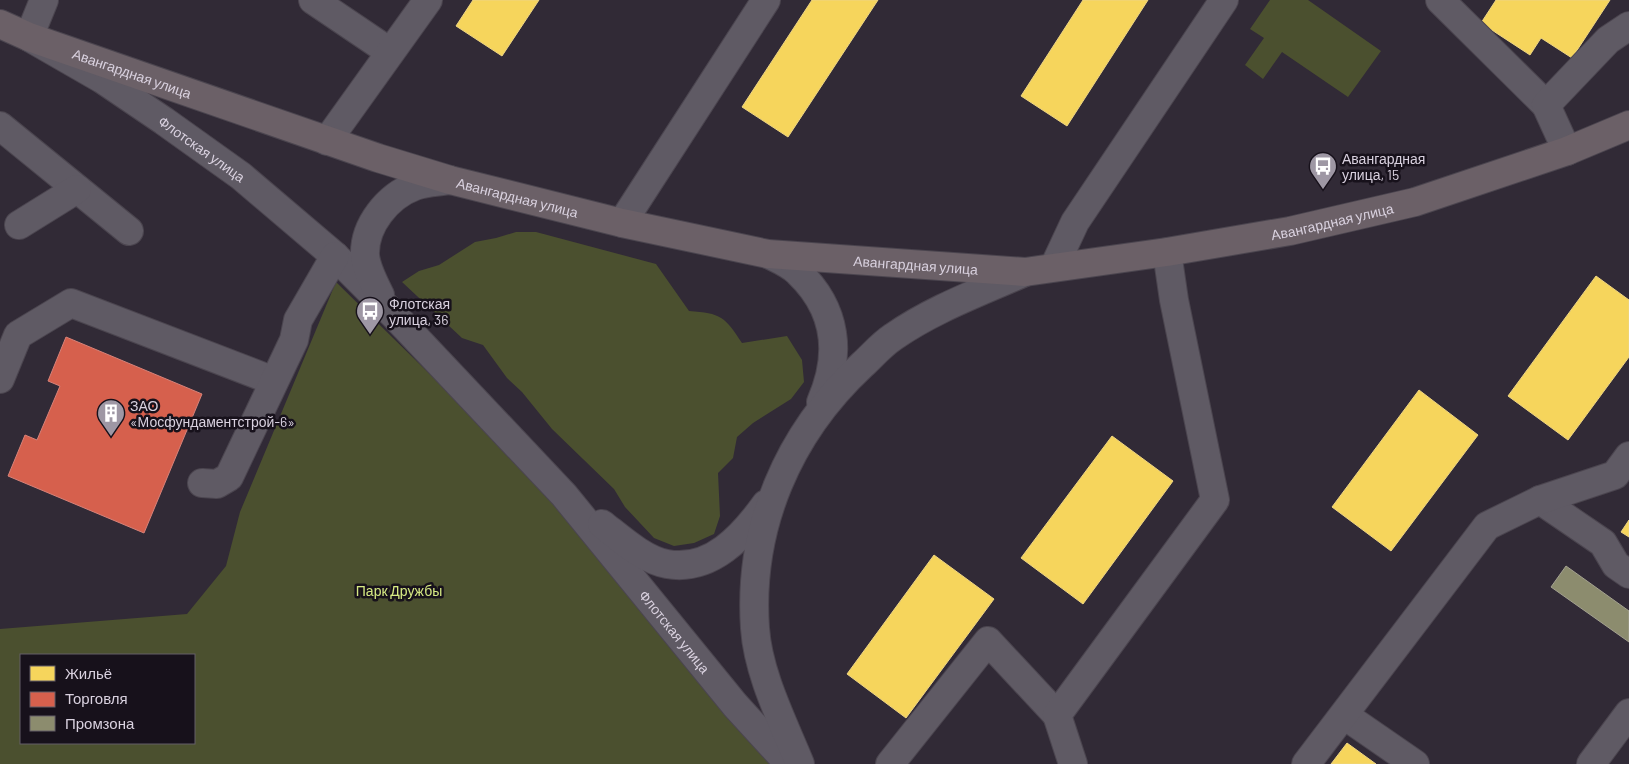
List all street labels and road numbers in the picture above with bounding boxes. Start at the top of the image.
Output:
street label: Авангардная улица [70,44,194,101]
street label: Флотская улица [156,112,249,185]
street label: Авангардная улица [455,173,580,220]
street label: Авангардная улица [1270,199,1395,243]
street label: Авангардная улица [853,251,979,277]
street label: Флотская улица [636,586,714,677]

